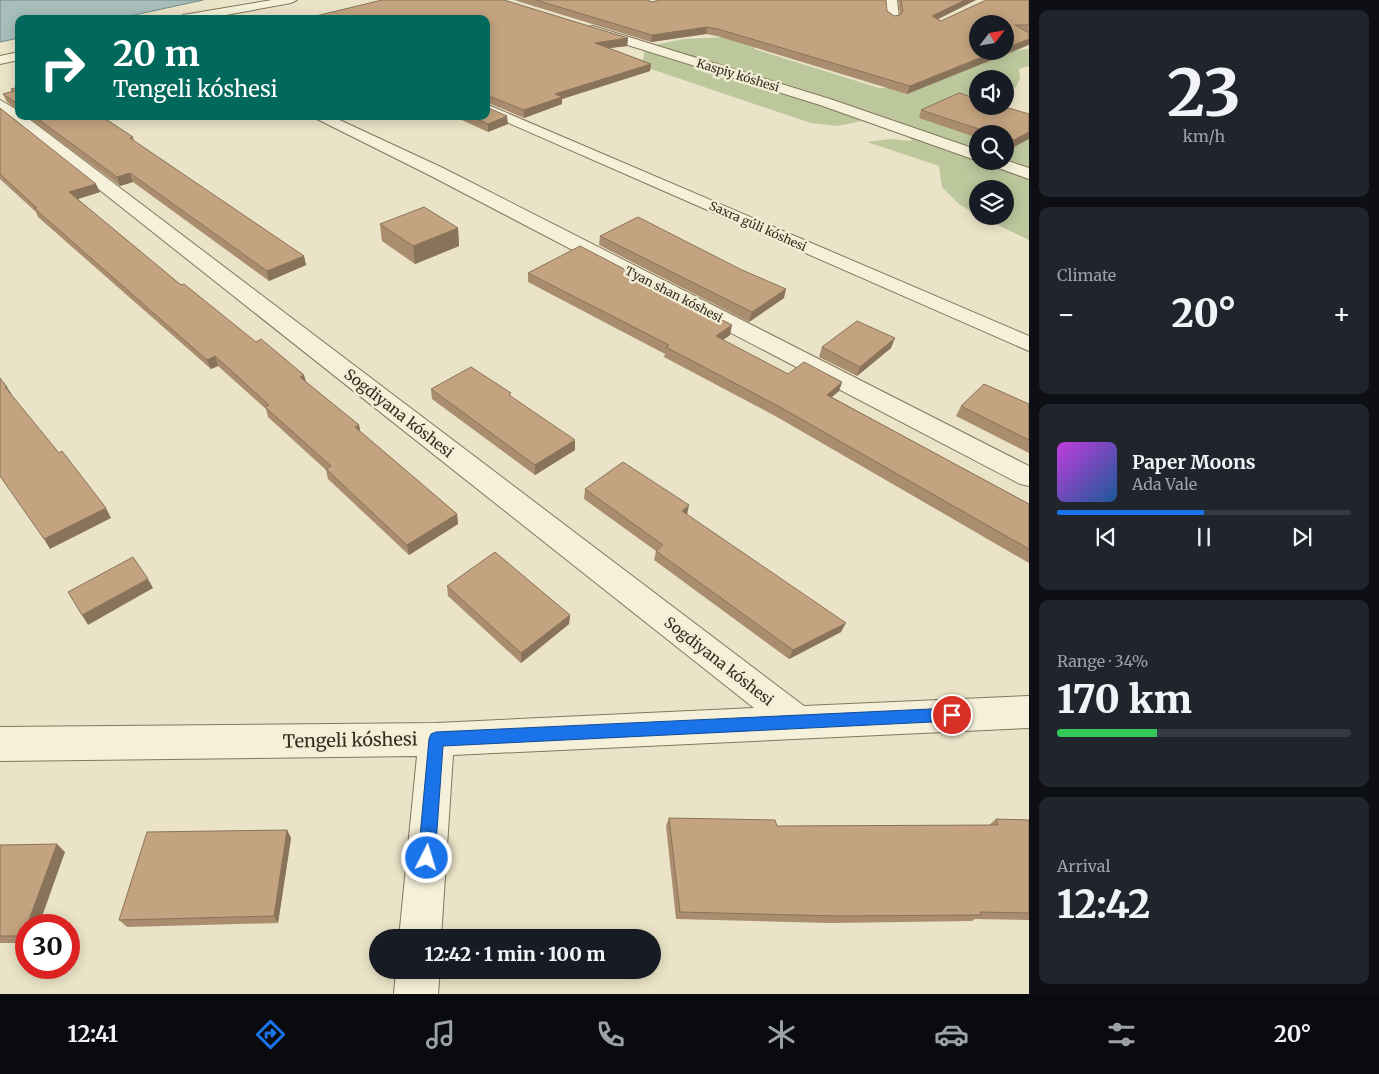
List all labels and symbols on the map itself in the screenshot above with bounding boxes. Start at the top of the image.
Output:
north arrow [969,15,1014,60]
street label: Kaspiy kóshesi [695,55,781,95]
street label: Saxra gúli kóshesi [707,198,809,254]
street label: Tyan shan kóshesi [623,263,725,325]
street label: Sogdiyana kóshesi [341,364,458,462]
street label: Sogdiyana kóshesi [661,612,778,710]
pin [931,694,973,736]
street label: Tengeli kóshesi [282,727,418,753]
position arrow [400,831,452,883]
speed limit sign: 30 [15,914,80,979]

